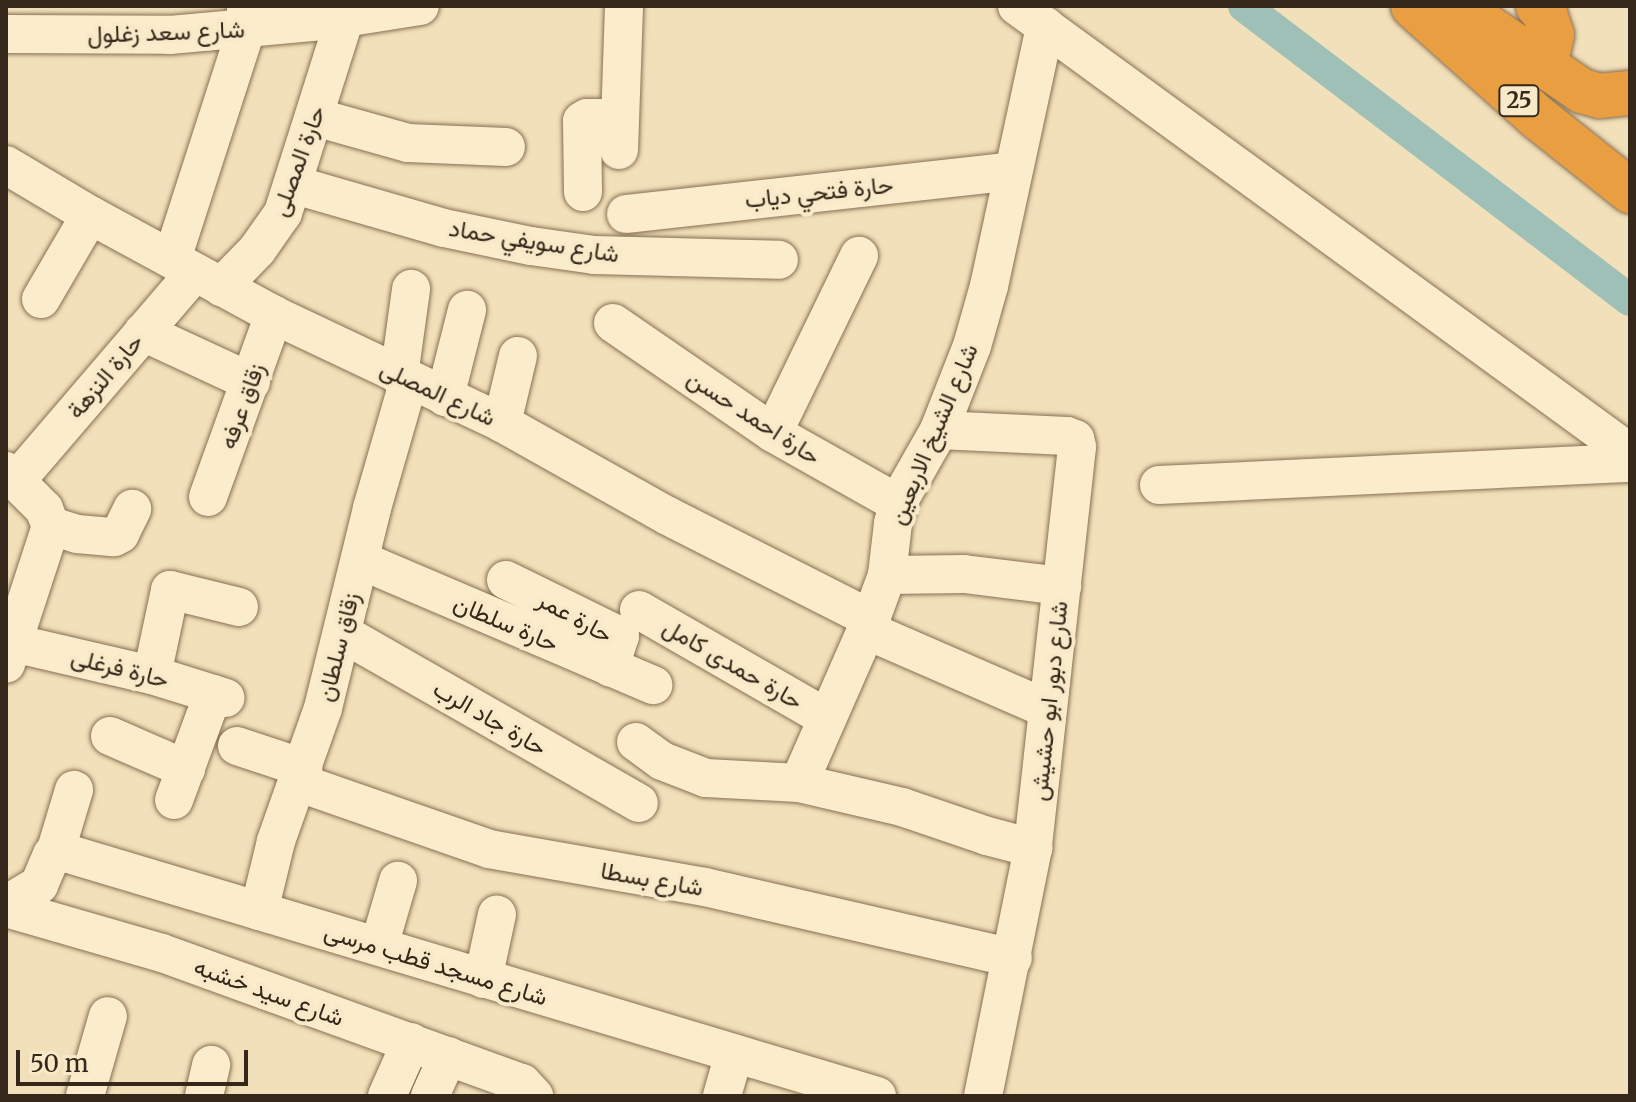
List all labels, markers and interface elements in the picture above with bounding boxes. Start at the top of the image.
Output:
street label: شارع سعد زغلول [87,15,245,49]
road number: 25 [1497,83,1541,119]
street label: حارة المصلى [265,102,331,220]
street label: حارة فتحي دياب [743,170,895,214]
street label: شارع سويفي حماد [447,213,621,269]
street label: حارة النزهة [61,327,149,425]
street label: شارع الشيخ الاربعين [882,339,984,529]
street label: شارع المصلى [376,354,500,432]
street label: زقاق عرفه [213,359,271,453]
street label: حارة احمد حسن [682,363,826,471]
street label: حارة عمر [533,585,617,649]
street label: حارة سلطان [449,588,563,658]
street label: زقاق سلطان [311,589,365,705]
street label: شارع دبور ابو حشيش [1024,600,1074,802]
street label: حارة حمدى كامل [658,612,808,716]
street label: حارة فرغلى [68,642,172,694]
street label: حارة جاد الرب [428,674,552,762]
street label: شارع بسطا [598,856,706,902]
street label: شارع مسجد قطب مرسى [321,916,551,1012]
street label: شارع سيد خشبه [190,952,348,1032]
scale bar [20,1034,252,1084]
text: 50 m [30,1048,89,1079]

